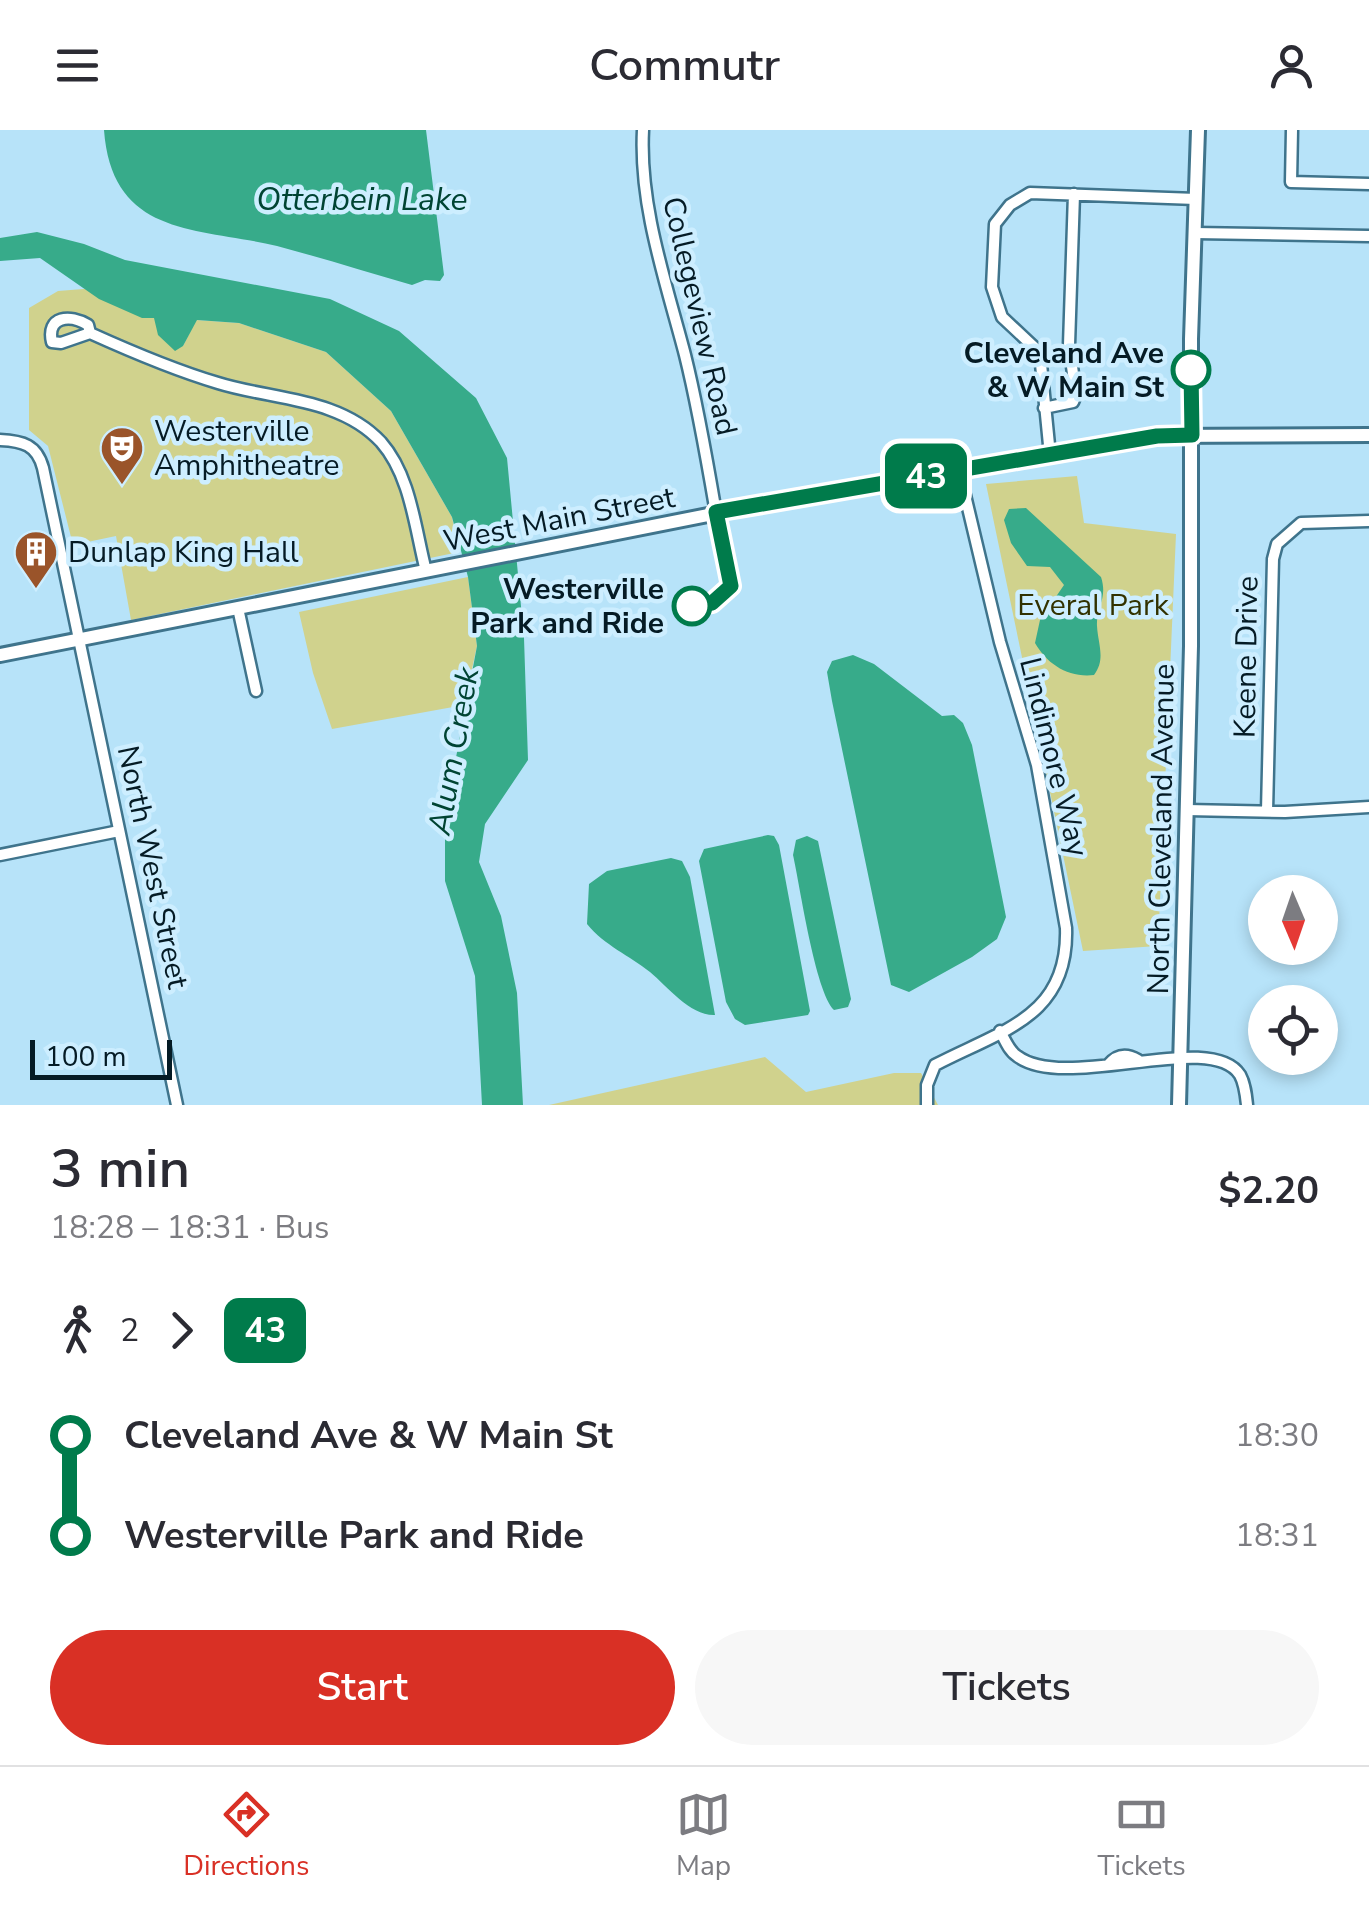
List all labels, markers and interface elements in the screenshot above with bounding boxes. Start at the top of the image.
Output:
text: Commutr [589,35,780,96]
icon: menu [50,38,105,93]
icon: person [1264,38,1319,93]
water label: Otterbein Lake [256,178,468,221]
street label: Collegeview Road [652,193,747,439]
place label: Cleveland Ave & W Main St [964,333,1164,408]
marker: Cleveland Ave & W Main St [1172,351,1210,389]
place label: Westerville Amphitheatre [154,411,339,486]
theatre icon: Westerville Amphitheatre [99,425,145,486]
line badge: 43 [881,444,971,508]
text: 43 [905,453,947,500]
street label: West Main Street [440,477,679,562]
building icon: Dunlap King Hall [13,529,59,590]
place label: Dunlap King Hall [68,532,299,573]
place label: Westerville Park and Ride [470,569,664,644]
street label: Keene Drive [1225,576,1268,738]
park label: Everal Park [1017,585,1170,626]
marker: Westerville Park and Ride [673,587,711,625]
street label: Lindimore Way [1009,653,1098,862]
water label: Alum Creek [417,663,490,839]
street label: North Cleveland Avenue [1138,663,1185,995]
street label: North West Street [107,742,198,993]
north arrow [1248,875,1338,965]
map controls [1248,875,1338,1075]
button: locate [1248,985,1338,1075]
scale bar [30,1035,172,1080]
text: 100 m [45,1038,127,1076]
text: 3 min [50,1131,190,1206]
text: $2.20 [1218,1165,1319,1216]
text: 18:28 – 18:31 · Bus [50,1206,329,1249]
icon: walk [50,1303,105,1358]
icon: forward [154,1303,209,1358]
text: 43 [244,1307,286,1354]
text: 2 [120,1309,139,1352]
text: Cleveland Ave & W Main St [124,1410,613,1461]
text: 18:30 [1235,1414,1319,1457]
text: Westerville Park and Ride [124,1510,584,1561]
text: 18:31 [1235,1514,1319,1557]
button: Start [50,1630,675,1745]
button: Tickets [695,1630,1319,1745]
tab: Directions [183,1787,309,1885]
tab: Map [676,1787,731,1885]
tab: Tickets [1098,1787,1186,1885]

